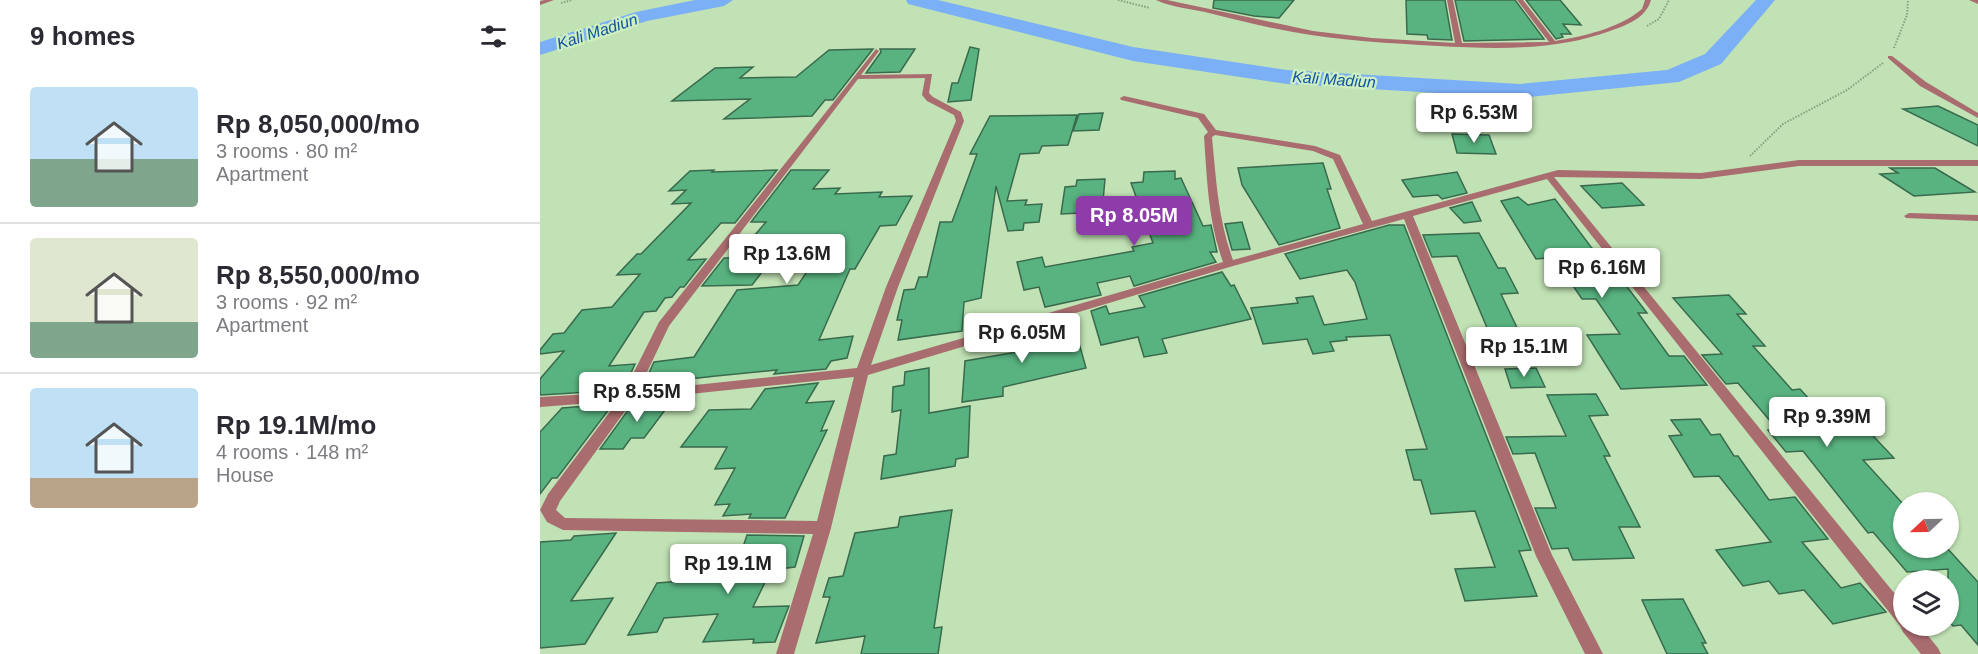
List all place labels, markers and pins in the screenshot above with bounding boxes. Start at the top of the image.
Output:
pin: Rp 6.53M [1412,93,1536,144]
pin: Rp 8.05M [1072,196,1196,247]
pin: Rp 13.6M [725,234,849,285]
pin: Rp 6.16M [1540,248,1664,299]
pin: Rp 6.05M [960,313,1084,364]
pin: Rp 15.1M [1462,327,1586,378]
pin: Rp 8.55M [575,372,699,423]
pin: Rp 9.39M [1765,397,1889,448]
pin: Rp 19.1M [666,544,790,595]

